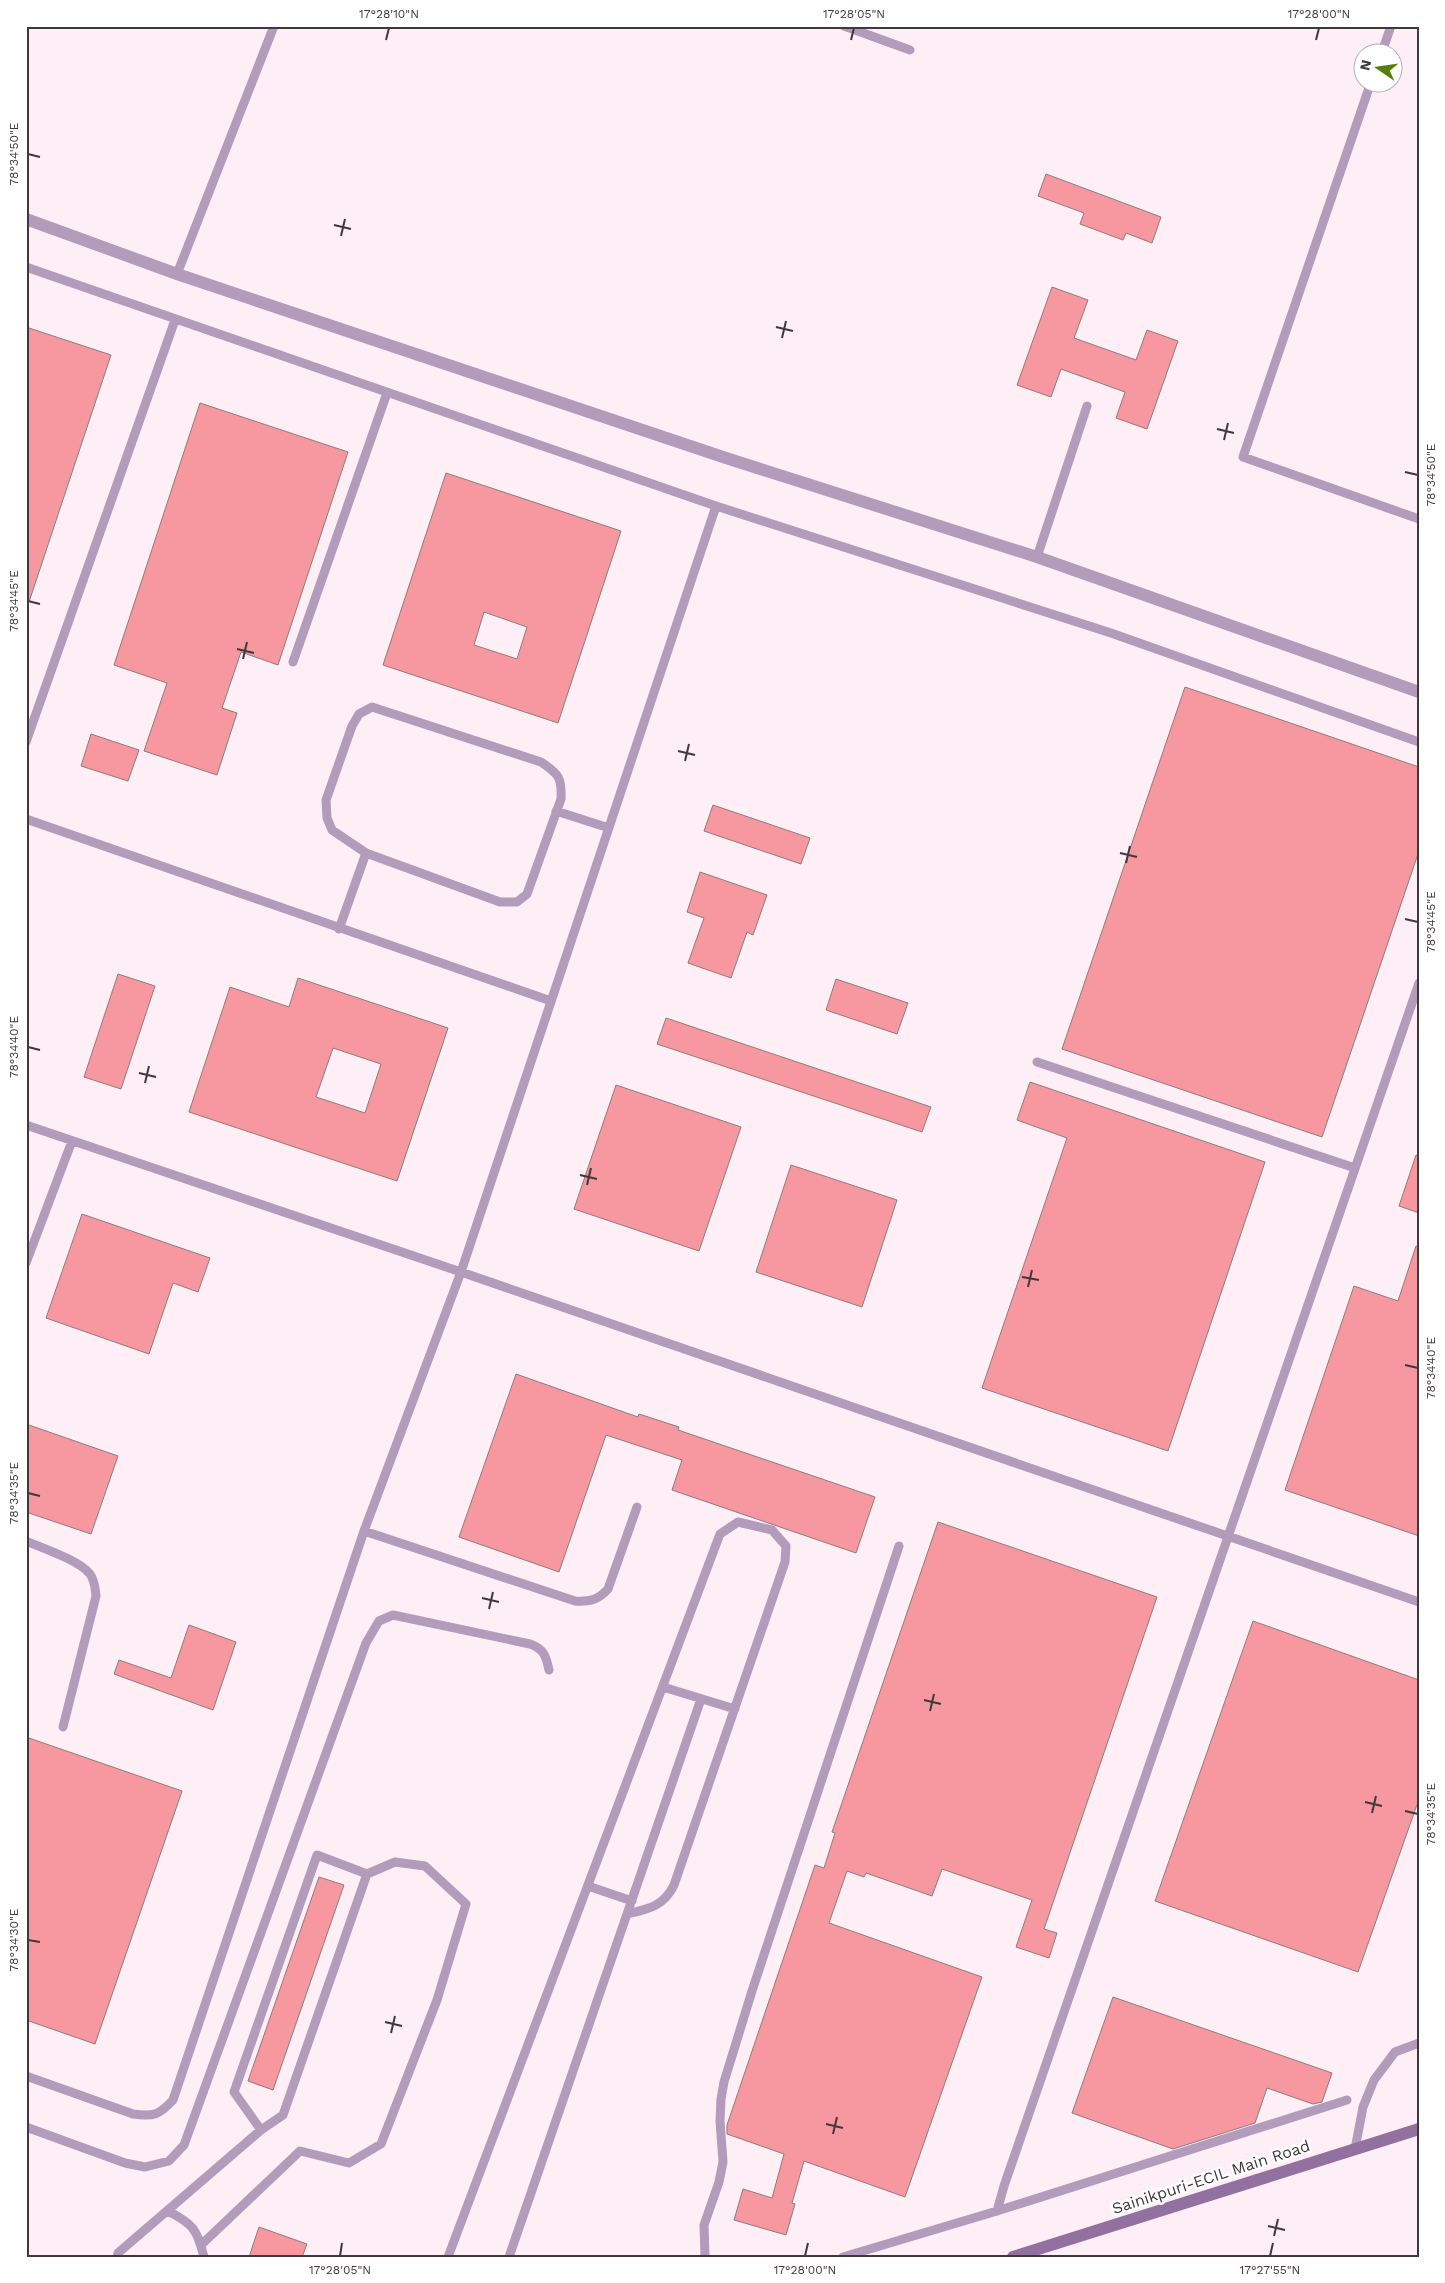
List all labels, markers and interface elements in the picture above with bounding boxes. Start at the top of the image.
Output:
text: 17°28'10"N [359,7,419,21]
text: 17°28'05"N [823,7,885,21]
text: 17°28'00"N [1288,7,1350,21]
north arrow [1352,42,1402,92]
text: N [1356,58,1374,72]
text: 78°34'50"E [7,122,21,185]
text: 78°34'50"E [1424,443,1438,506]
text: 78°34'45"E [7,570,21,632]
text: 78°34'45"E [1424,891,1438,953]
text: 78°34'40"E [7,1016,21,1078]
text: 78°34'40"E [1424,1337,1438,1399]
text: 78°34'35"E [7,1461,21,1524]
text: 78°34'35"E [1424,1782,1438,1845]
text: 78°34'30"E [7,1908,21,1971]
street label: Sainikpuri-ECIL Main Road [1110,2136,1312,2218]
text: 17°28'05"N [309,2263,371,2277]
text: 17°28'00"N [774,2263,836,2277]
text: 17°27'55"N [1240,2263,1300,2277]

